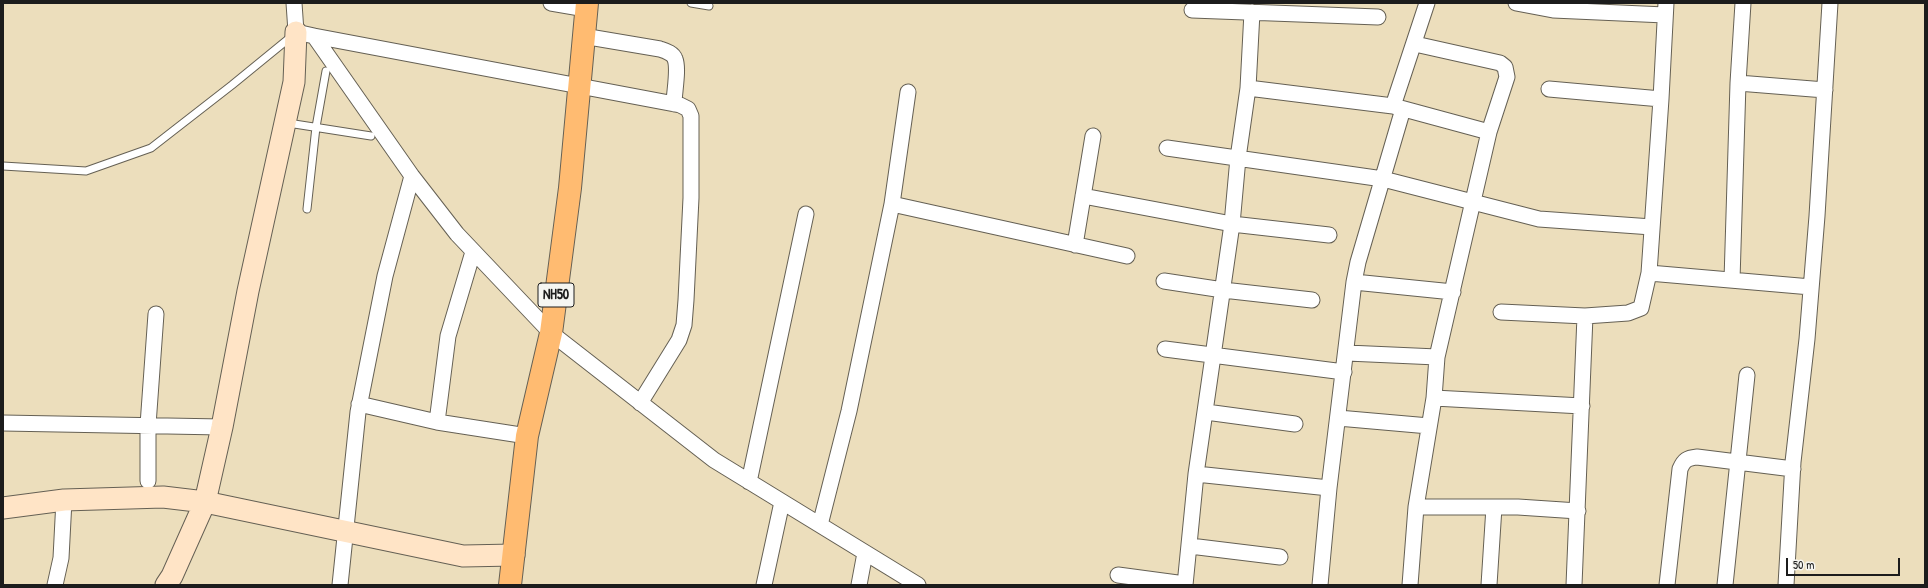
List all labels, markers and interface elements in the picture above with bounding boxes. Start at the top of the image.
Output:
road number: NH50 [538,283,574,307]
scale bar [1788,550,1902,576]
text: 50 m [1793,556,1814,573]

